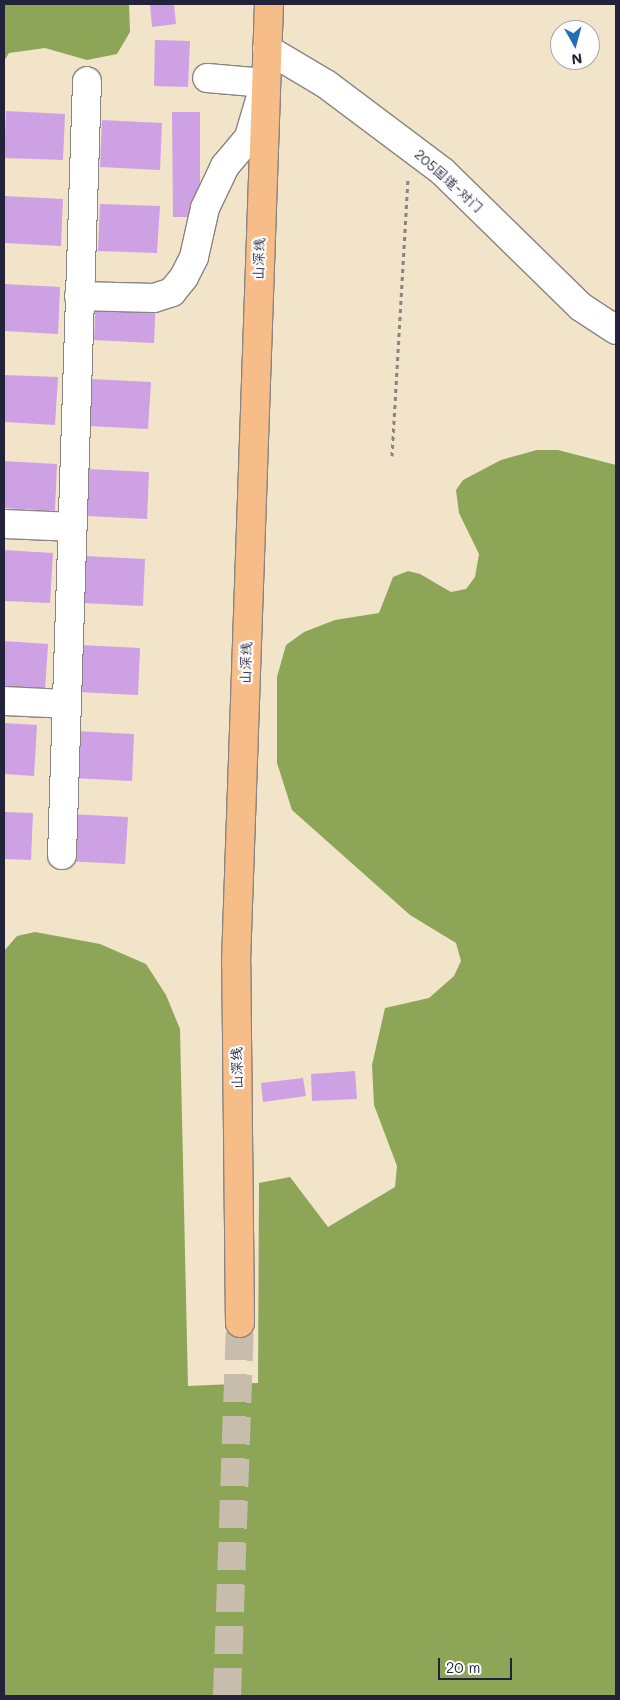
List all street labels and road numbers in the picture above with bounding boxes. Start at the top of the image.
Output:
street label: 205国道-对门 [411,146,487,216]
street label: 山深线 [250,238,268,280]
street label: 山深线 [237,642,255,684]
street label: 山深线 [228,1047,246,1089]

